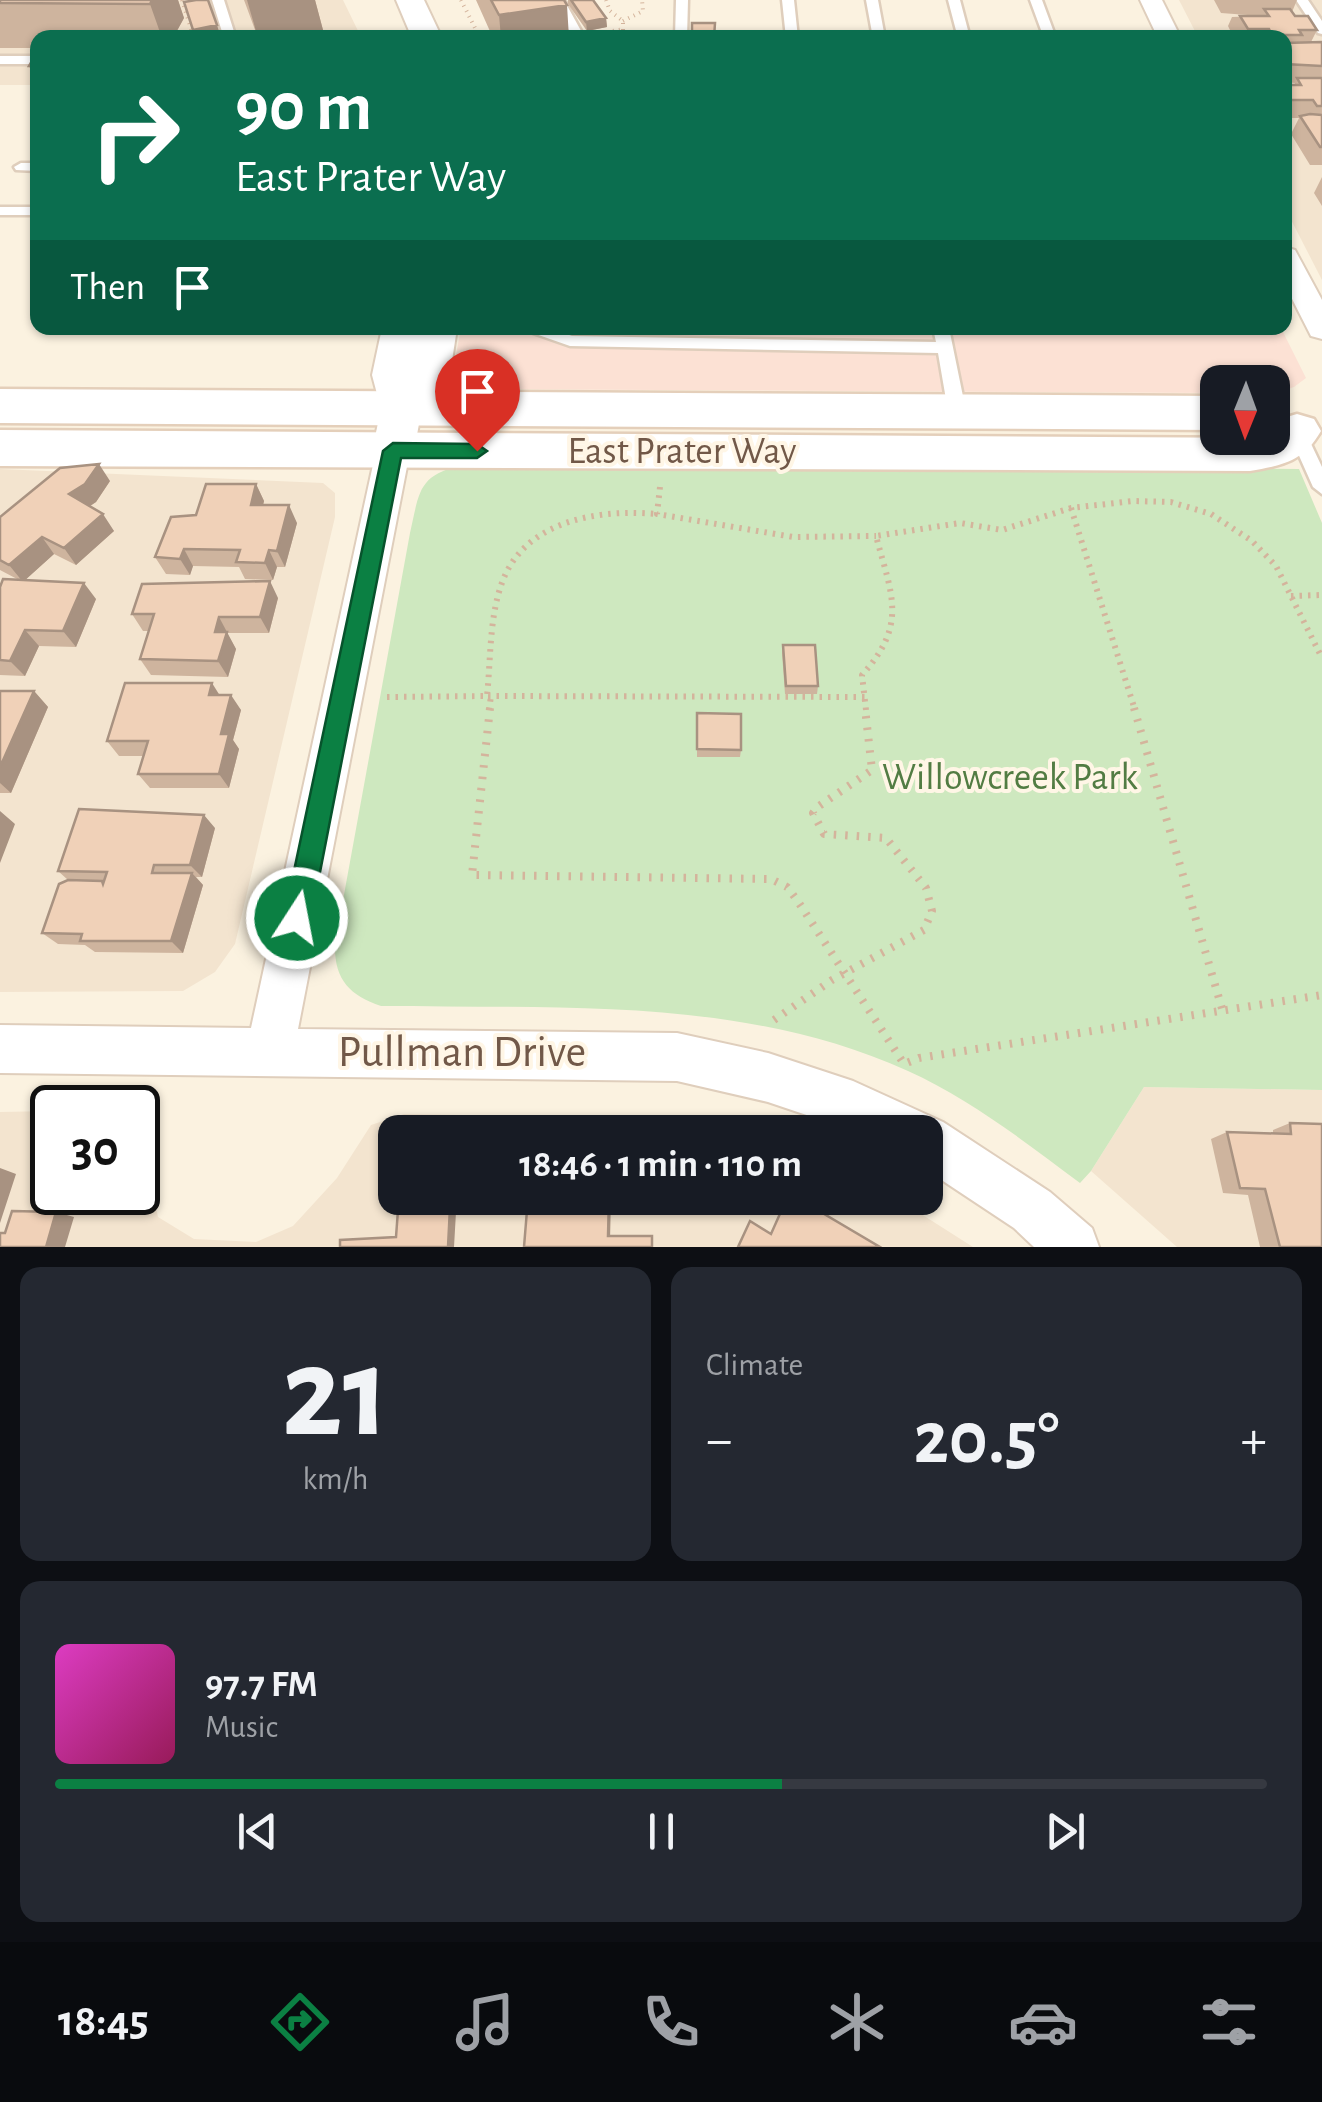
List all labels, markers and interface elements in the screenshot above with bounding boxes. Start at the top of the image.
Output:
icon: right [70,70,200,200]
text: 90 m [235,73,372,143]
text: East Prater Way [235,155,506,200]
icon: arrive [165,260,220,315]
text: Then [70,269,145,307]
pin [435,349,520,452]
icon: arrive [450,364,505,419]
north arrow [1200,365,1290,455]
map controls [1200,365,1290,455]
street label: East Prater Way [567,433,797,471]
park label: Willowcreek Park [882,759,1139,797]
position arrow [245,866,349,970]
street label: Pullman Drive [338,1030,586,1075]
speed limit sign: 30 [30,1085,160,1215]
text: 18:46 · 1 min · 110 m [519,1146,802,1184]
text: 21 [281,1330,390,1460]
text: Climate [706,1349,803,1381]
text: 20.5° [914,1402,1059,1477]
text: − [706,1413,732,1468]
text: + [1241,1413,1267,1468]
text: km/h [302,1463,369,1495]
text: 97.7 FM [205,1666,318,1704]
text: Music [205,1711,278,1743]
icon: previous [230,1804,285,1859]
icon: pause [634,1804,689,1859]
icon: next [1038,1804,1093,1859]
icon: directions [265,1987,335,2057]
icon: music [450,1987,520,2057]
icon: phone [636,1987,706,2057]
icon: climate [822,1987,892,2057]
icon: car [1008,1987,1078,2057]
icon: filters [1194,1987,1264,2057]
text: 18:45 [58,1999,149,2044]

